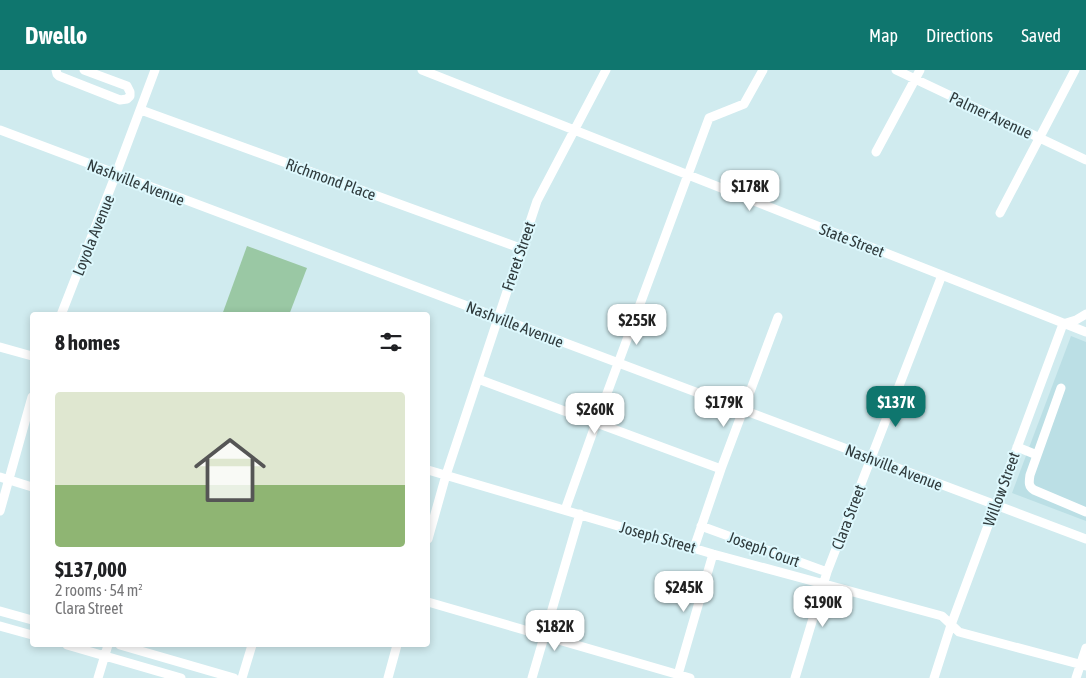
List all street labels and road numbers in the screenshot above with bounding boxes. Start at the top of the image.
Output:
street label: Palmer Avenue [947,88,1035,142]
street label: Richmond Place [283,154,379,204]
street label: Nashville Avenue [85,155,187,209]
street label: Loyola Avenue [69,192,118,278]
street label: Freret Street [498,219,538,293]
street label: State Street [817,219,887,261]
street label: Nashville Avenue [464,297,566,351]
street label: Nashville Avenue [843,440,945,494]
street label: Willow Street [979,449,1023,529]
street label: Clara Street [827,482,869,552]
street label: Joseph Street [618,518,698,557]
street label: Joseph Court [725,528,803,571]

